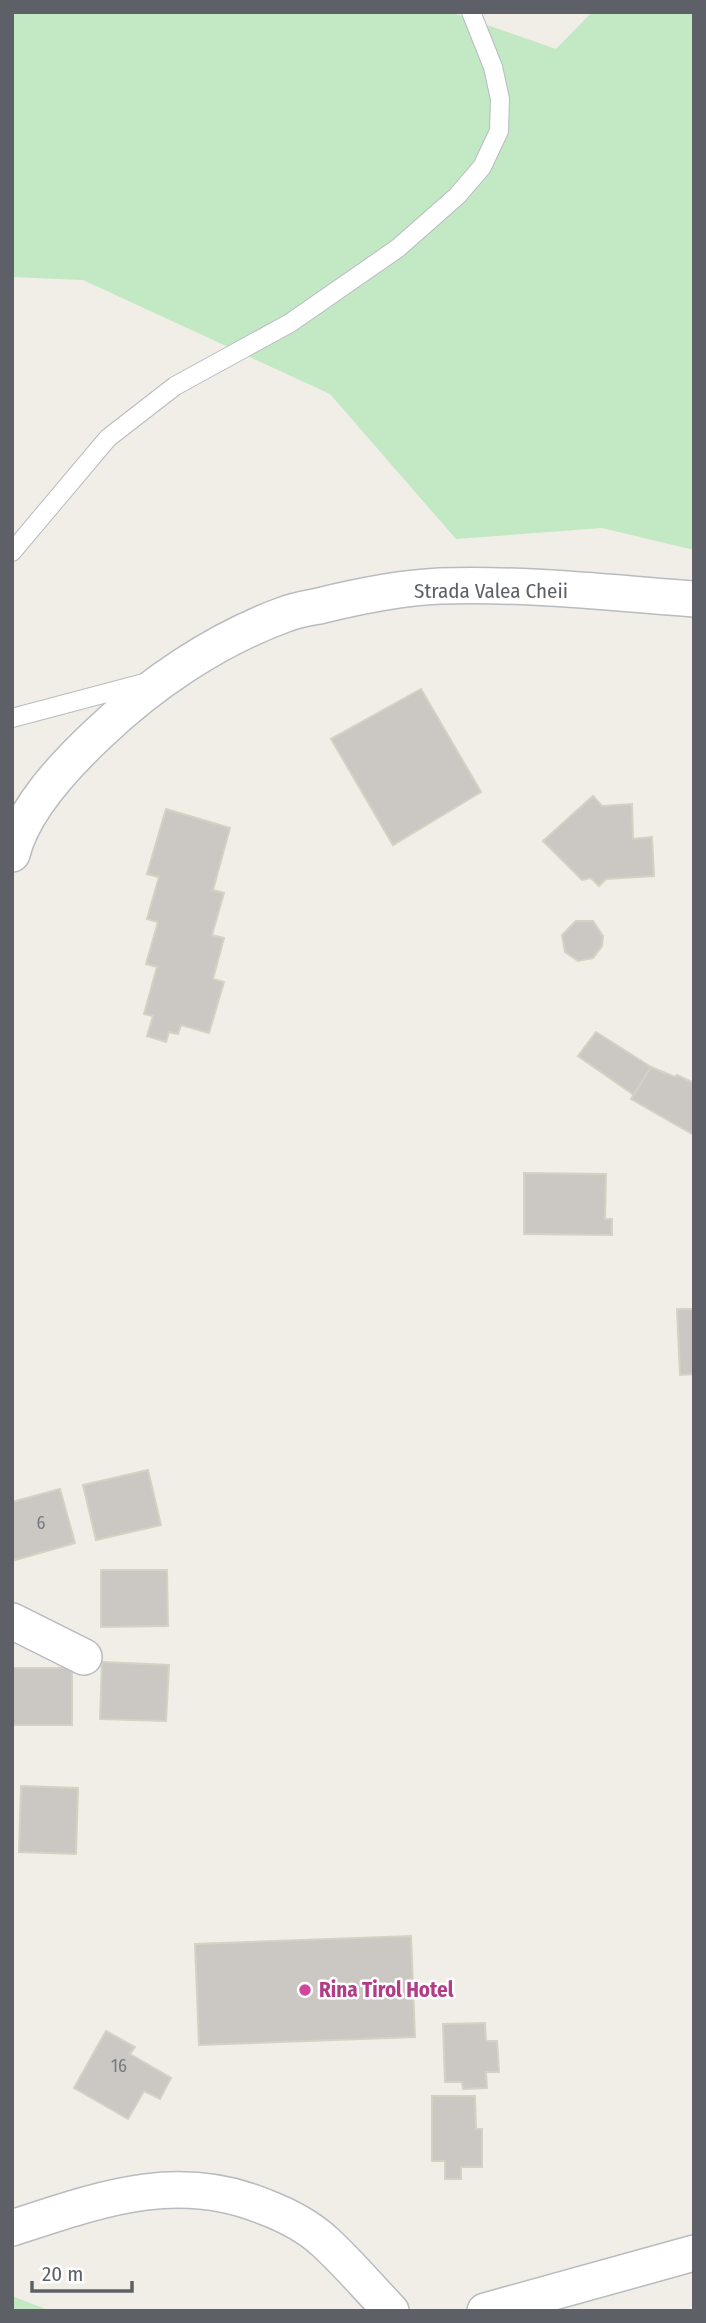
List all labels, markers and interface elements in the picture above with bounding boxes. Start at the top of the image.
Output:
street label: Strada Valea Cheii [414,578,568,604]
house number: 6 [37,1512,46,1534]
place label: Rina Tirol Hotel [319,1977,454,2003]
marker: Rina Tirol Hotel [297,1982,313,1998]
house number: 16 [111,2055,127,2077]
scale bar [32,2250,131,2294]
text: 20 m [42,2261,83,2287]

